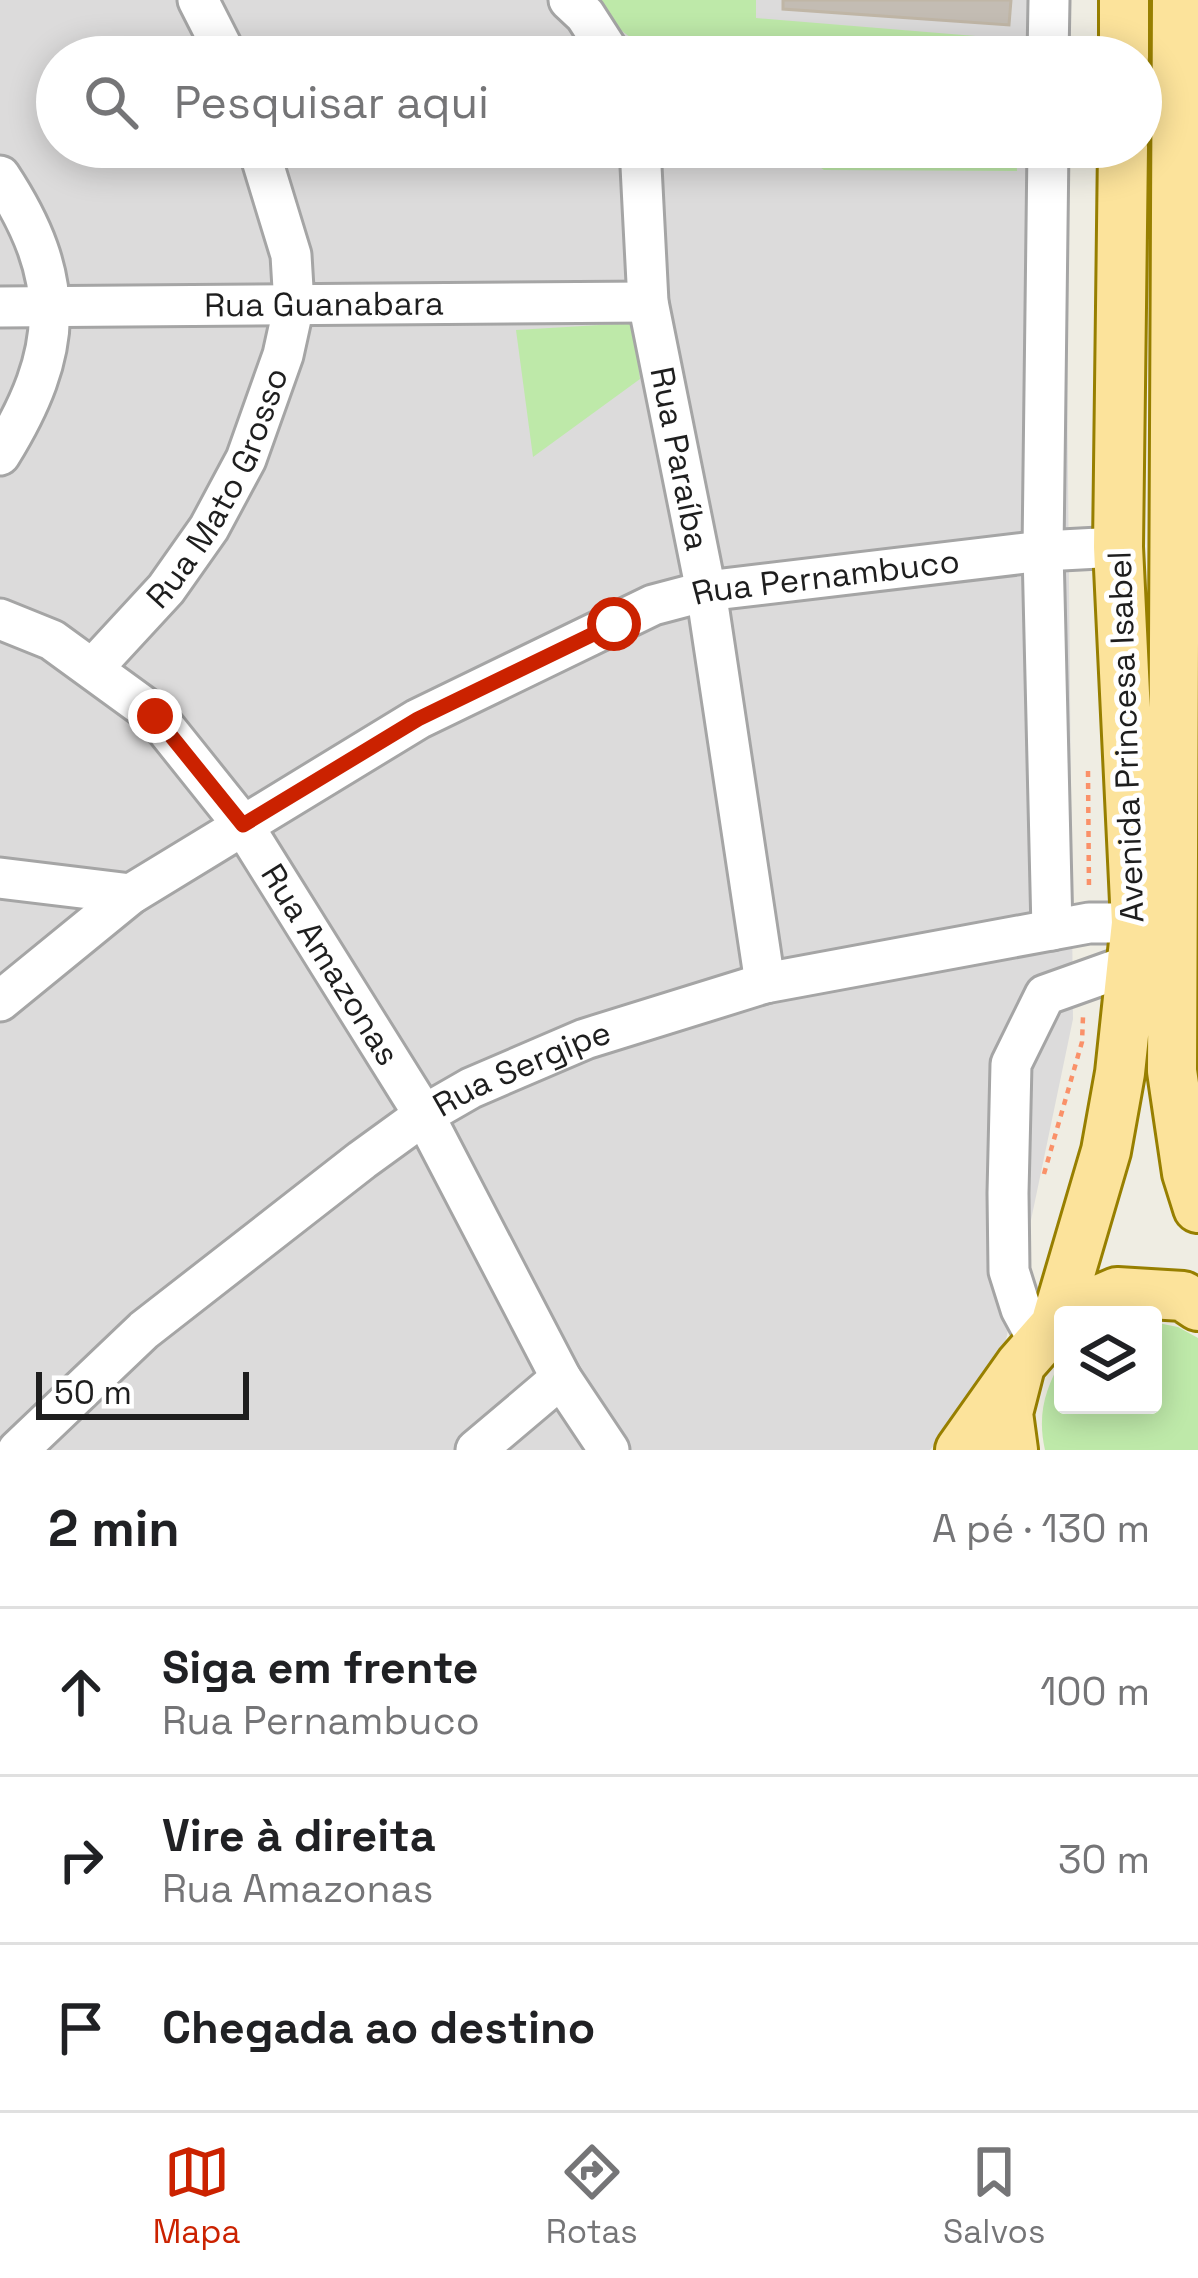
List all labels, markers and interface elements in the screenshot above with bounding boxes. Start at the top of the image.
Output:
search box [36,36,1162,168]
icon: search [78,69,144,135]
text: Pesquisar aqui [174,74,489,131]
street label: Rua Guanabara [204,283,444,326]
street label: Rua Mato Grosso [137,362,298,618]
street label: Rua Paraíba [641,363,718,554]
street label: Rua Pernambuco [687,540,962,615]
street label: Avenida Princesa Isabel [1099,551,1153,923]
route start [587,597,641,651]
route end [128,689,182,743]
street label: Rua Amazonas [252,856,409,1073]
street label: Rua Sergipe [426,1011,616,1126]
map controls [1054,1306,1162,1414]
button: layers [1054,1306,1162,1414]
scale bar [36,1366,249,1419]
text: 50 m [54,1372,132,1414]
text: 2 min [48,1496,180,1561]
text: A pé · 130 m [932,1504,1150,1553]
text: Siga em frente [162,1639,479,1696]
icon: ahead [48,1659,114,1725]
text: 100 m [1040,1667,1150,1716]
text: Rua Pernambuco [162,1696,480,1745]
text: Vire à direita [162,1807,436,1864]
icon: right [48,1827,114,1893]
text: 30 m [1058,1835,1150,1884]
text: Rua Amazonas [162,1864,433,1913]
icon: arrive [48,1995,114,2061]
text: Chegada ao destino [162,1999,595,2056]
tab: Mapa [153,2139,240,2253]
tab: Rotas [546,2139,638,2253]
tab: Salvos [943,2139,1045,2253]

